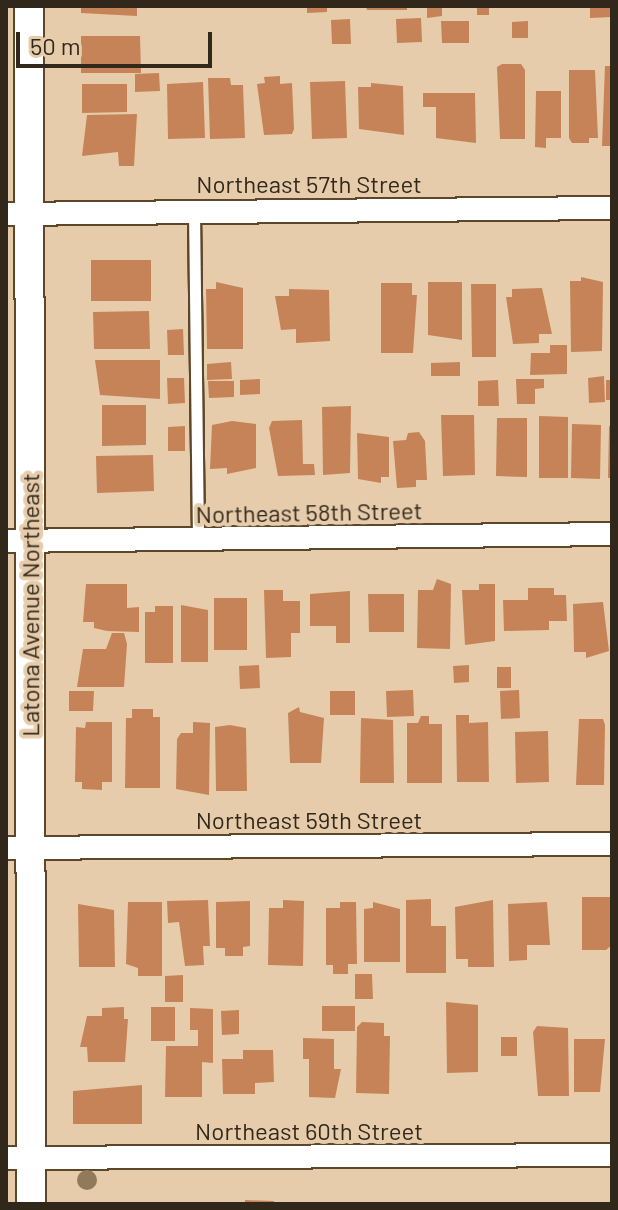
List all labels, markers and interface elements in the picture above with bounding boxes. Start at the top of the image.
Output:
scale bar [20,16,216,66]
text: 50 m [30,31,81,60]
street label: Northeast 57th Street [196,170,422,198]
street label: Latona Avenue Northeast [16,473,44,737]
street label: Northeast 58th Street [195,496,423,528]
street label: Northeast 59th Street [196,806,422,834]
street label: Northeast 60th Street [195,1117,423,1145]

